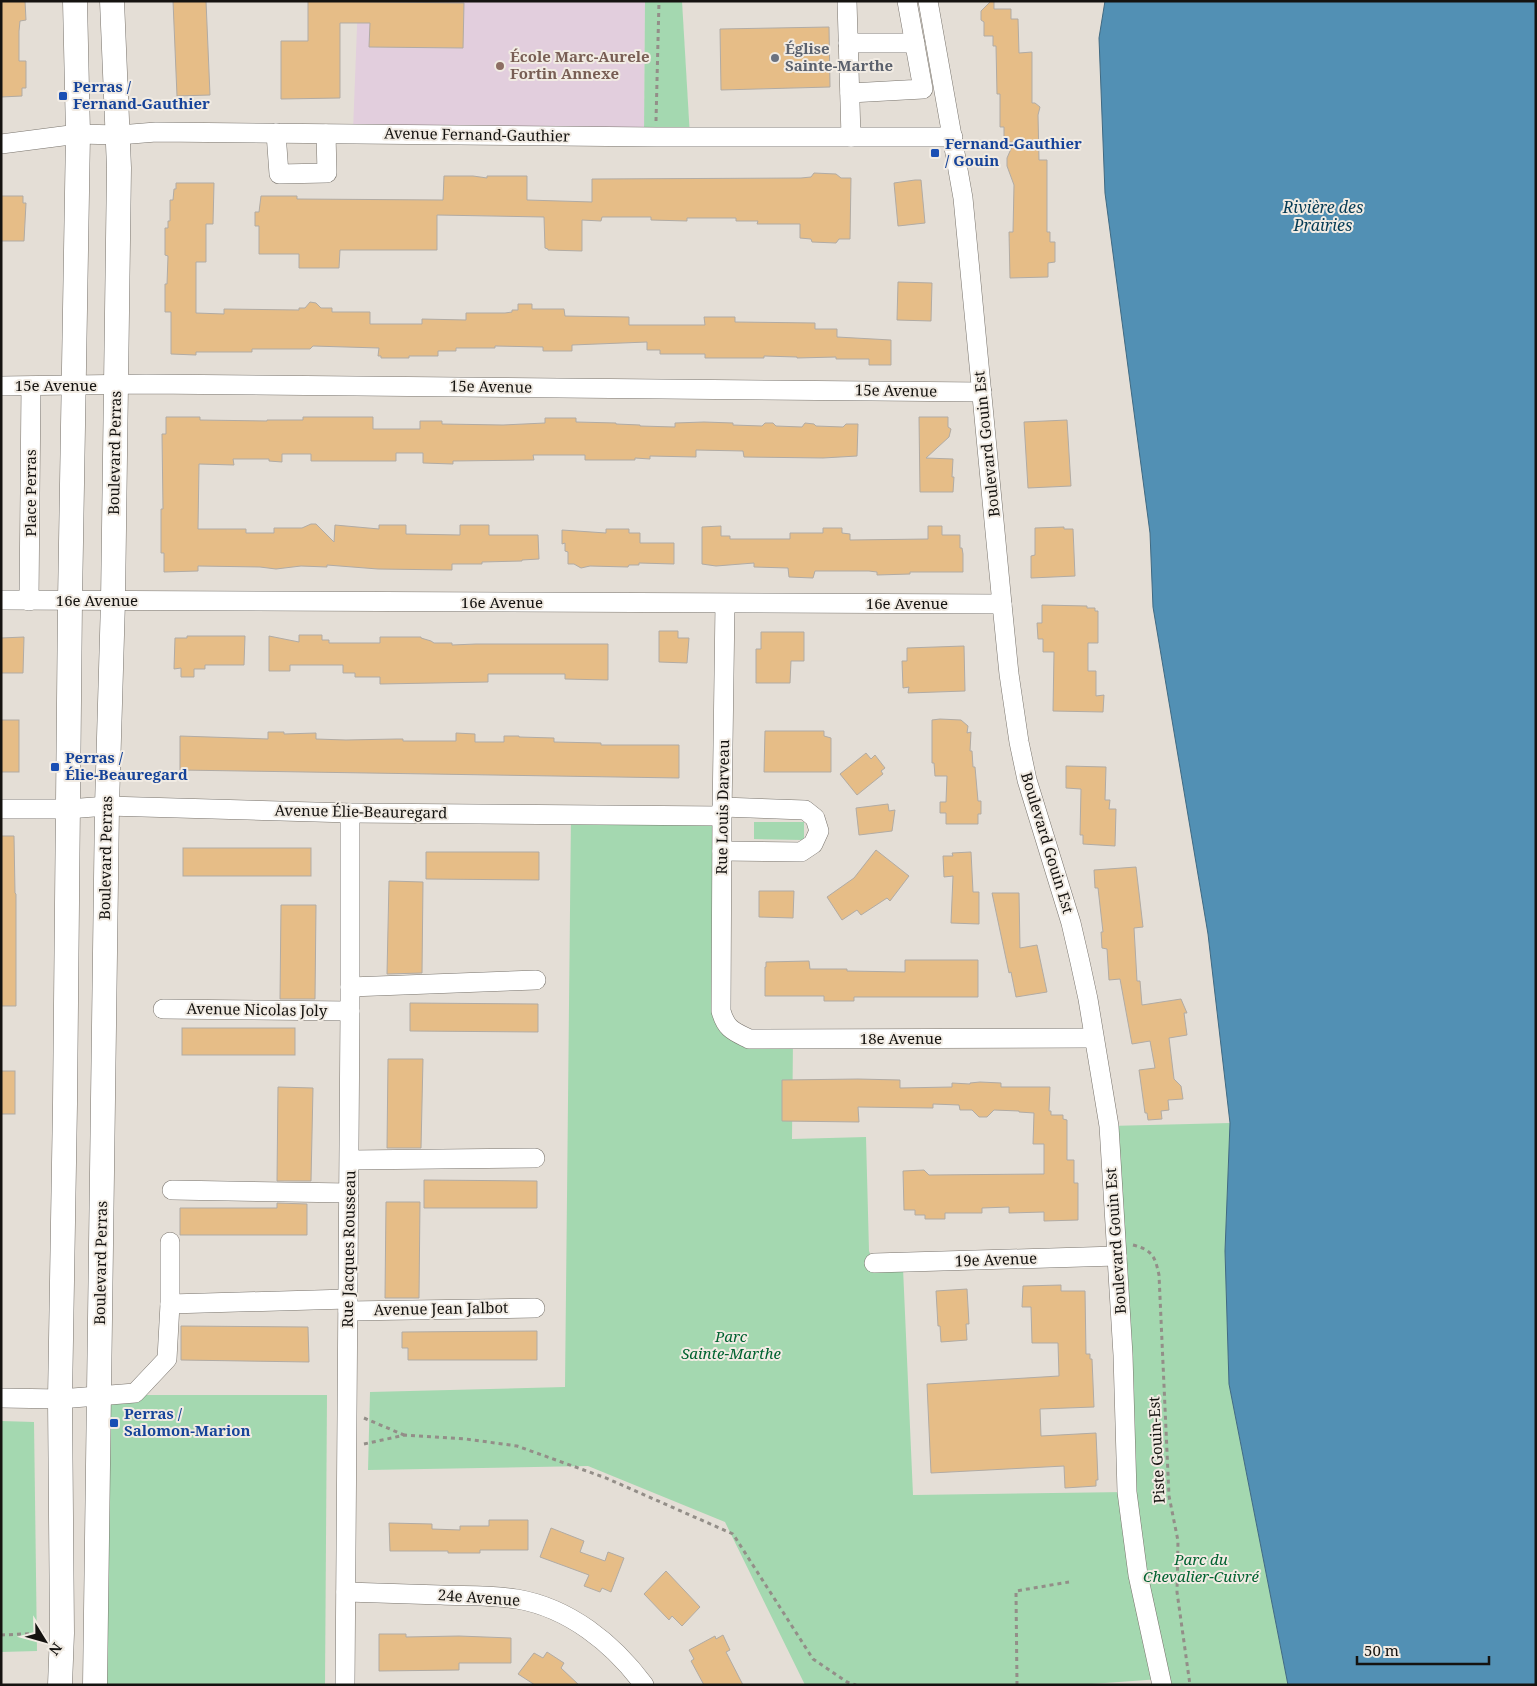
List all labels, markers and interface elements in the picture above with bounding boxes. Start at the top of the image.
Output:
place label: Église Sainte-Marthe [785,38,893,75]
place label: École Marc-Aurele Fortin Annexe [510,46,650,83]
marker: Église Sainte-Marthe [769,52,781,64]
marker: École Marc-Aurele Fortin Annexe [494,60,506,72]
place label: Perras / Fernand-Gauthier [73,76,210,113]
marker: Perras / Fernand-Gauthier [57,90,69,102]
street label: Avenue Fernand-Gauthier [384,122,570,146]
place label: Fernand-Gauthier / Gouin [945,133,1082,170]
marker: Fernand-Gauthier / Gouin [929,147,941,159]
water label: Rivière des Prairies [1282,196,1363,236]
street label: Boulevard Gouin Est [968,370,1004,518]
street label: 15e Avenue [15,375,97,395]
street label: 15e Avenue [450,375,532,397]
street label: 15e Avenue [855,379,937,401]
street label: Boulevard Perras [103,391,125,515]
street label: Place Perras [20,449,40,537]
street label: 16e Avenue [56,590,138,610]
street label: 16e Avenue [461,592,543,612]
street label: 16e Avenue [866,593,948,613]
street label: Rue Louis Darveau [711,739,733,875]
place label: Perras / Élie-Beauregard [65,747,188,784]
marker: Perras / Élie-Beauregard [49,761,61,773]
street label: Boulevard Gouin Est [1017,770,1079,916]
street label: Boulevard Perras [94,796,116,920]
street label: Avenue Élie-Beauregard [275,799,448,823]
street label: Avenue Nicolas Joly [187,998,328,1020]
street label: 18e Avenue [860,1028,942,1048]
street label: Boulevard Gouin Est [1100,1167,1130,1315]
street label: Rue Jacques Rousseau [337,1170,359,1328]
street label: Boulevard Perras [89,1201,111,1325]
street label: 19e Avenue [954,1248,1037,1270]
street label: Avenue Jean Jalbot [374,1297,508,1319]
park label: Parc Sainte-Marthe [681,1326,781,1363]
street label: Piste Gouin-Est [1143,1396,1169,1504]
place label: Perras / Salomon-Marion [124,1403,250,1440]
marker: Perras / Salomon-Marion [108,1417,120,1429]
park label: Parc du Chevalier-Cuivré [1143,1549,1260,1586]
street label: 24e Avenue [437,1584,521,1610]
north arrow [20,1616,70,1666]
scale bar [1357,1634,1490,1666]
text: N [45,1639,67,1659]
text: 50 m [1364,1640,1399,1660]

